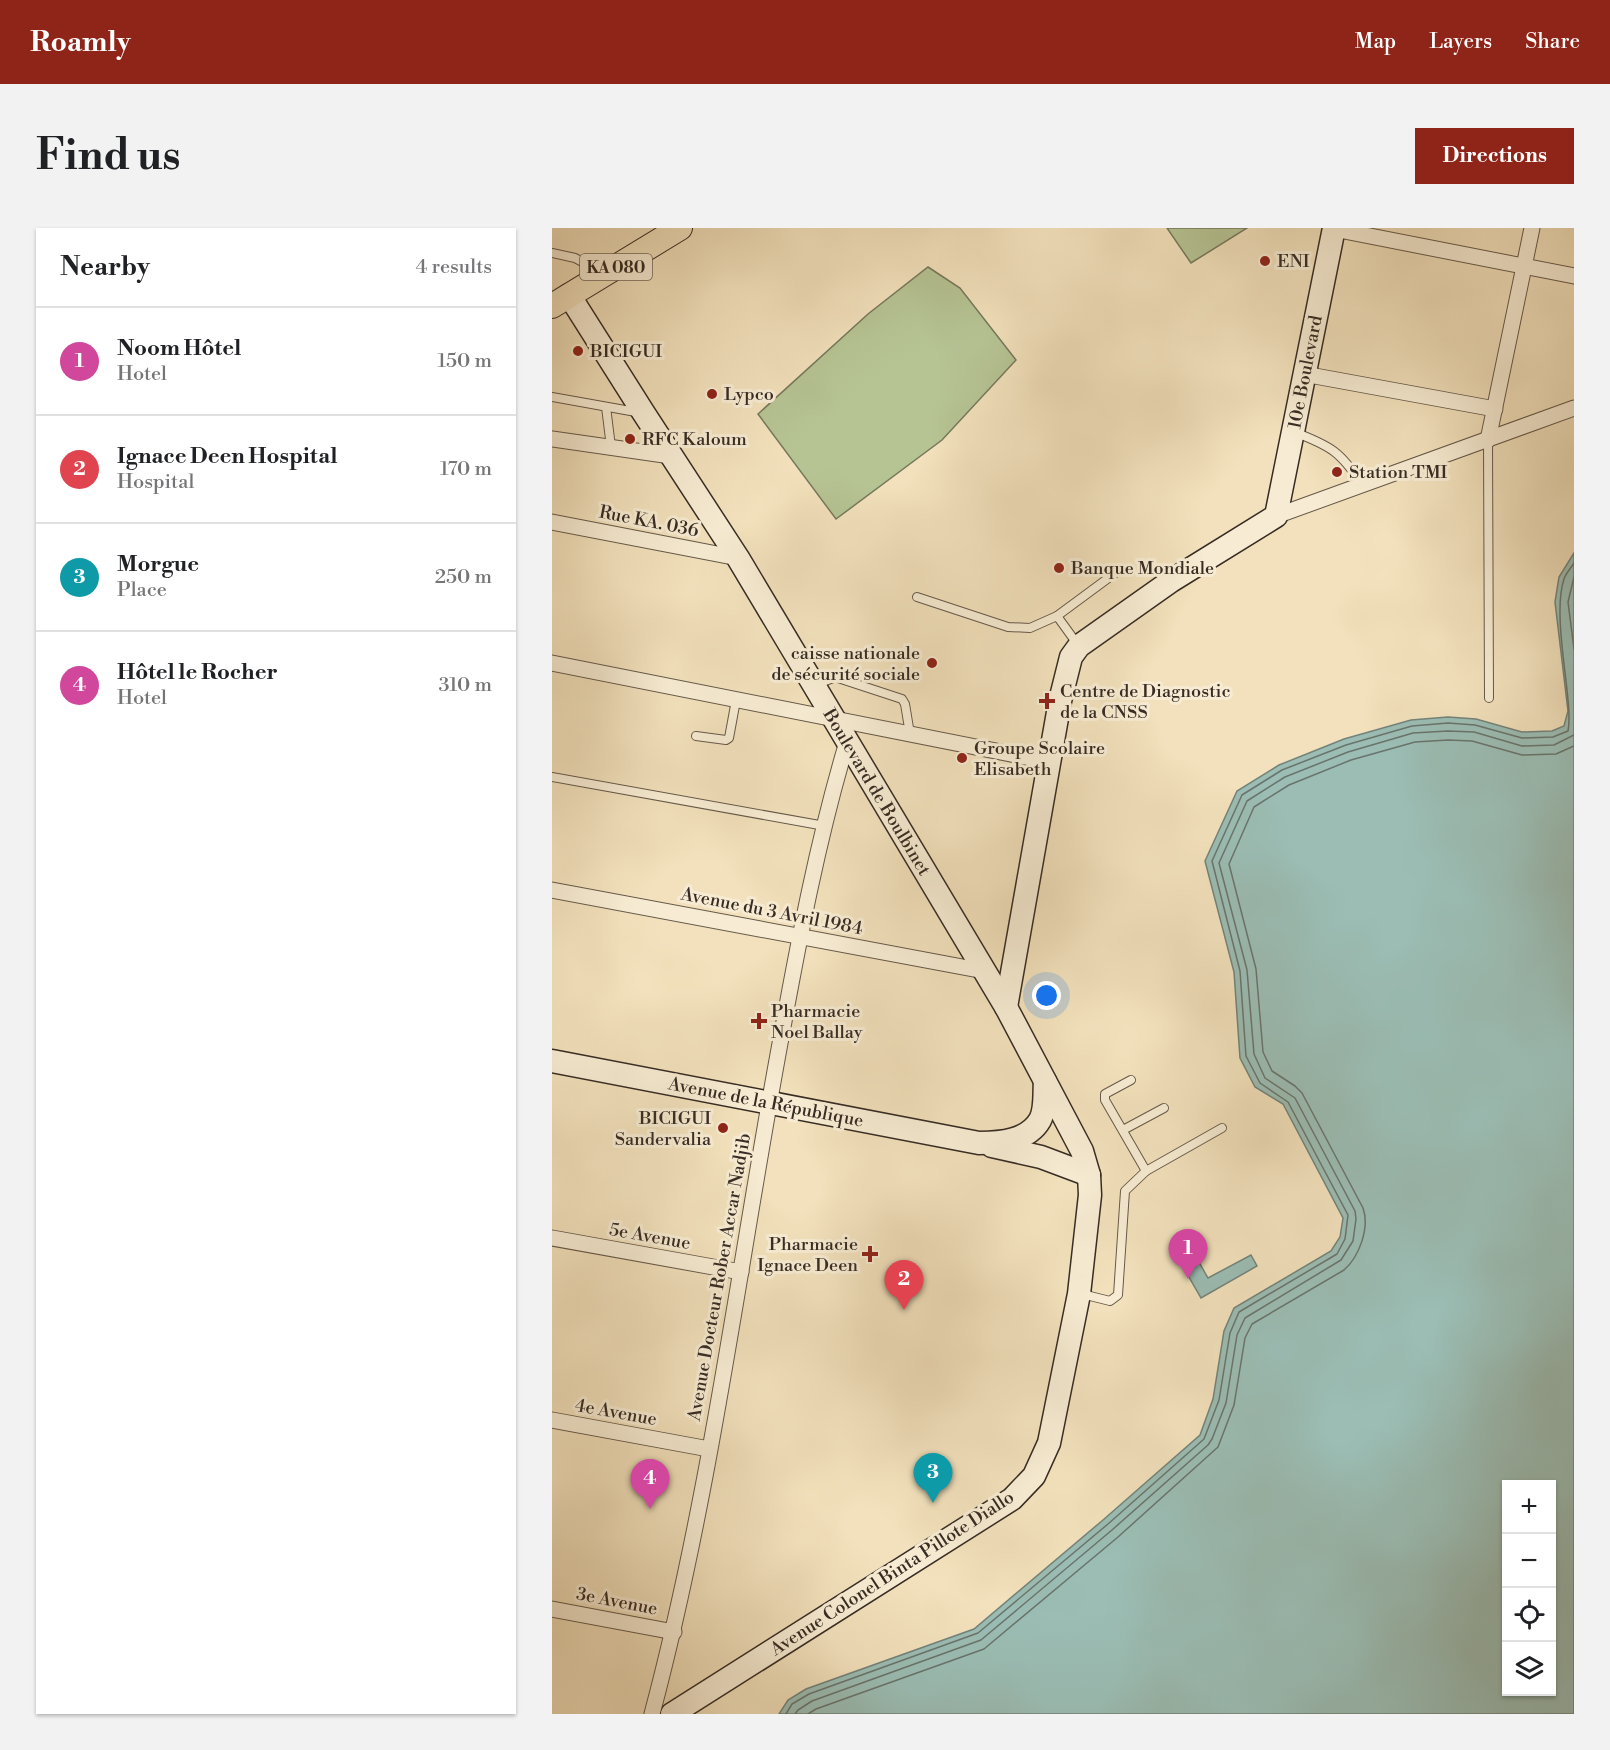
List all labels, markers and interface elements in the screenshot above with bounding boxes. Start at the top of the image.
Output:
text: Roamly [30,25,131,60]
text: Map [1355,29,1396,55]
text: Layers [1429,29,1492,55]
text: Share [1525,29,1580,55]
button: Directions [1415,128,1574,184]
text: Find us [36,130,180,183]
place label: ENI [1277,250,1310,273]
text: Nearby [60,251,150,283]
road number: KA 080 [580,254,652,280]
marker: ENI [1258,254,1272,268]
text: 4 results [415,255,492,280]
street label: 10e Boulevard [1283,313,1328,431]
text: Noom Hôtel [117,335,241,362]
place label: BICIGUI [589,340,662,363]
marker: BICIGUI [571,344,585,358]
text: 1 [75,349,84,374]
text: 150 m [437,349,492,374]
text: Hotel [117,362,167,387]
place label: Lypco [724,383,774,406]
marker: Lypco [705,387,719,401]
place label: RFC Kaloum [642,428,747,451]
marker: RFC Kaloum [623,432,637,446]
text: Ignace Deen Hospital [117,443,337,470]
text: 2 [73,457,86,482]
text: 170 m [440,457,492,482]
place label: Station TMI [1349,461,1448,484]
marker: Station TMI [1330,465,1344,479]
text: Hospital [117,470,194,495]
street label: Rue KA. 036 [597,501,701,542]
text: Morgue [117,551,199,578]
place label: Banque Mondiale [1070,557,1214,580]
marker: Banque Mondiale [1052,561,1066,575]
text: 3 [73,565,86,590]
text: 250 m [435,565,492,590]
text: Place [117,578,167,603]
place label: caisse nationale de sécurité sociale [771,642,920,686]
marker: caisse nationale de sécurité sociale [925,656,939,670]
text: Hôtel le Rocher [117,659,278,686]
text: 4 [73,673,86,698]
text: 310 m [439,673,492,698]
place label: Centre de Diagnostic de la CNSS [1060,680,1231,724]
text: Hotel [117,686,167,711]
marker: Centre de Diagnostic de la CNSS [1038,692,1056,710]
street label: Boulevard de Boulbinet [817,704,936,880]
place label: Groupe Scolaire Elisabeth [974,737,1105,781]
marker: Groupe Scolaire Elisabeth [955,751,969,765]
street label: Avenue du 3 Avril 1984 [678,882,865,940]
your location [1032,981,1061,1010]
place label: Pharmacie Noel Ballay [771,1000,863,1044]
marker: Pharmacie Noel Ballay [752,1014,766,1028]
street label: Avenue de la République [665,1072,865,1133]
place label: BICIGUI Sandervalia [615,1107,712,1151]
marker: BICIGUI Sandervalia [716,1121,730,1135]
street label: Avenue Docteur Rober Accar Nadjib [683,1131,756,1424]
street label: 5e Avenue [608,1218,692,1255]
pin: 1 [1168,1230,1208,1279]
place label: Pharmacie Ignace Deen [757,1233,858,1277]
marker: Pharmacie Ignace Deen [863,1247,877,1261]
pin: 2 [884,1260,924,1310]
street label: 4e Avenue [573,1394,659,1431]
pin: 3 [914,1454,952,1503]
pin: 4 [630,1460,670,1509]
map controls [1502,1480,1556,1696]
button: + [1502,1480,1556,1534]
street label: Avenue Colonel Binta Pillote Diallo [765,1486,1019,1662]
button: − [1502,1534,1556,1588]
street label: 3e Avenue [574,1582,659,1621]
button: locate [1502,1588,1556,1642]
button: layers [1502,1642,1556,1696]

